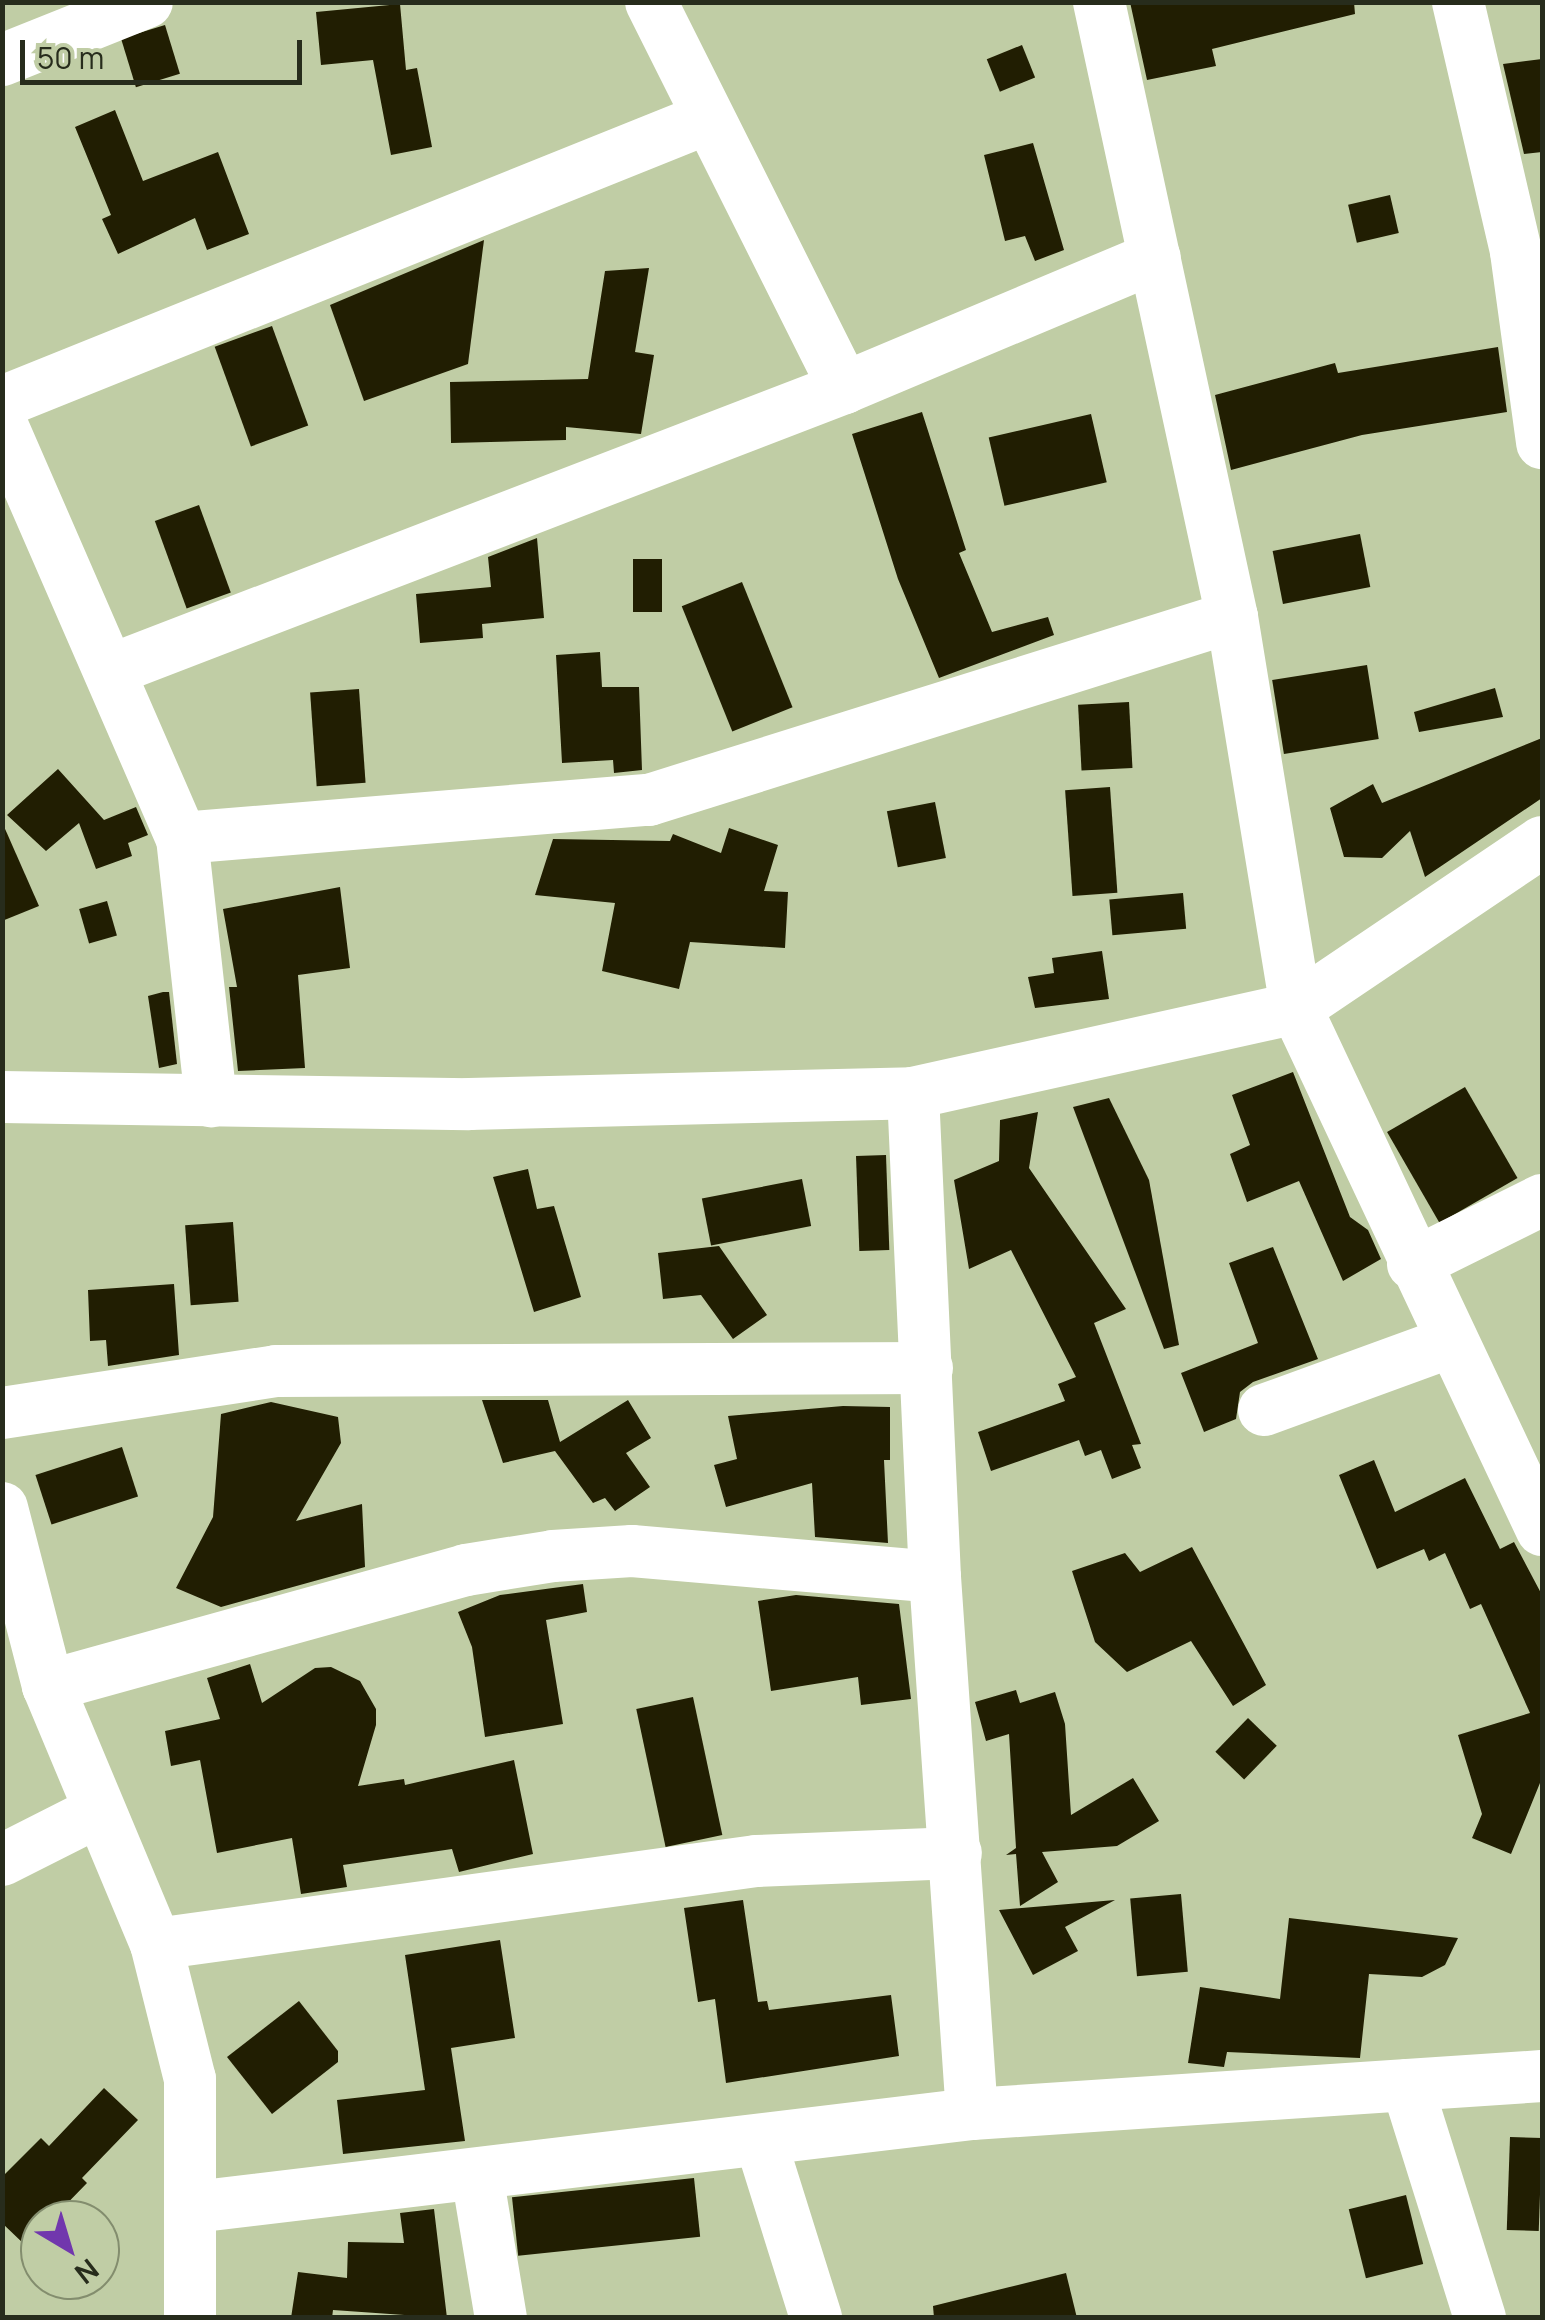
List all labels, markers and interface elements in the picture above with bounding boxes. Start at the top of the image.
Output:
scale bar [25,20,308,82]
text: 50 m [37,37,104,78]
north arrow [20,2200,120,2300]
text: N [68,2251,107,2293]

